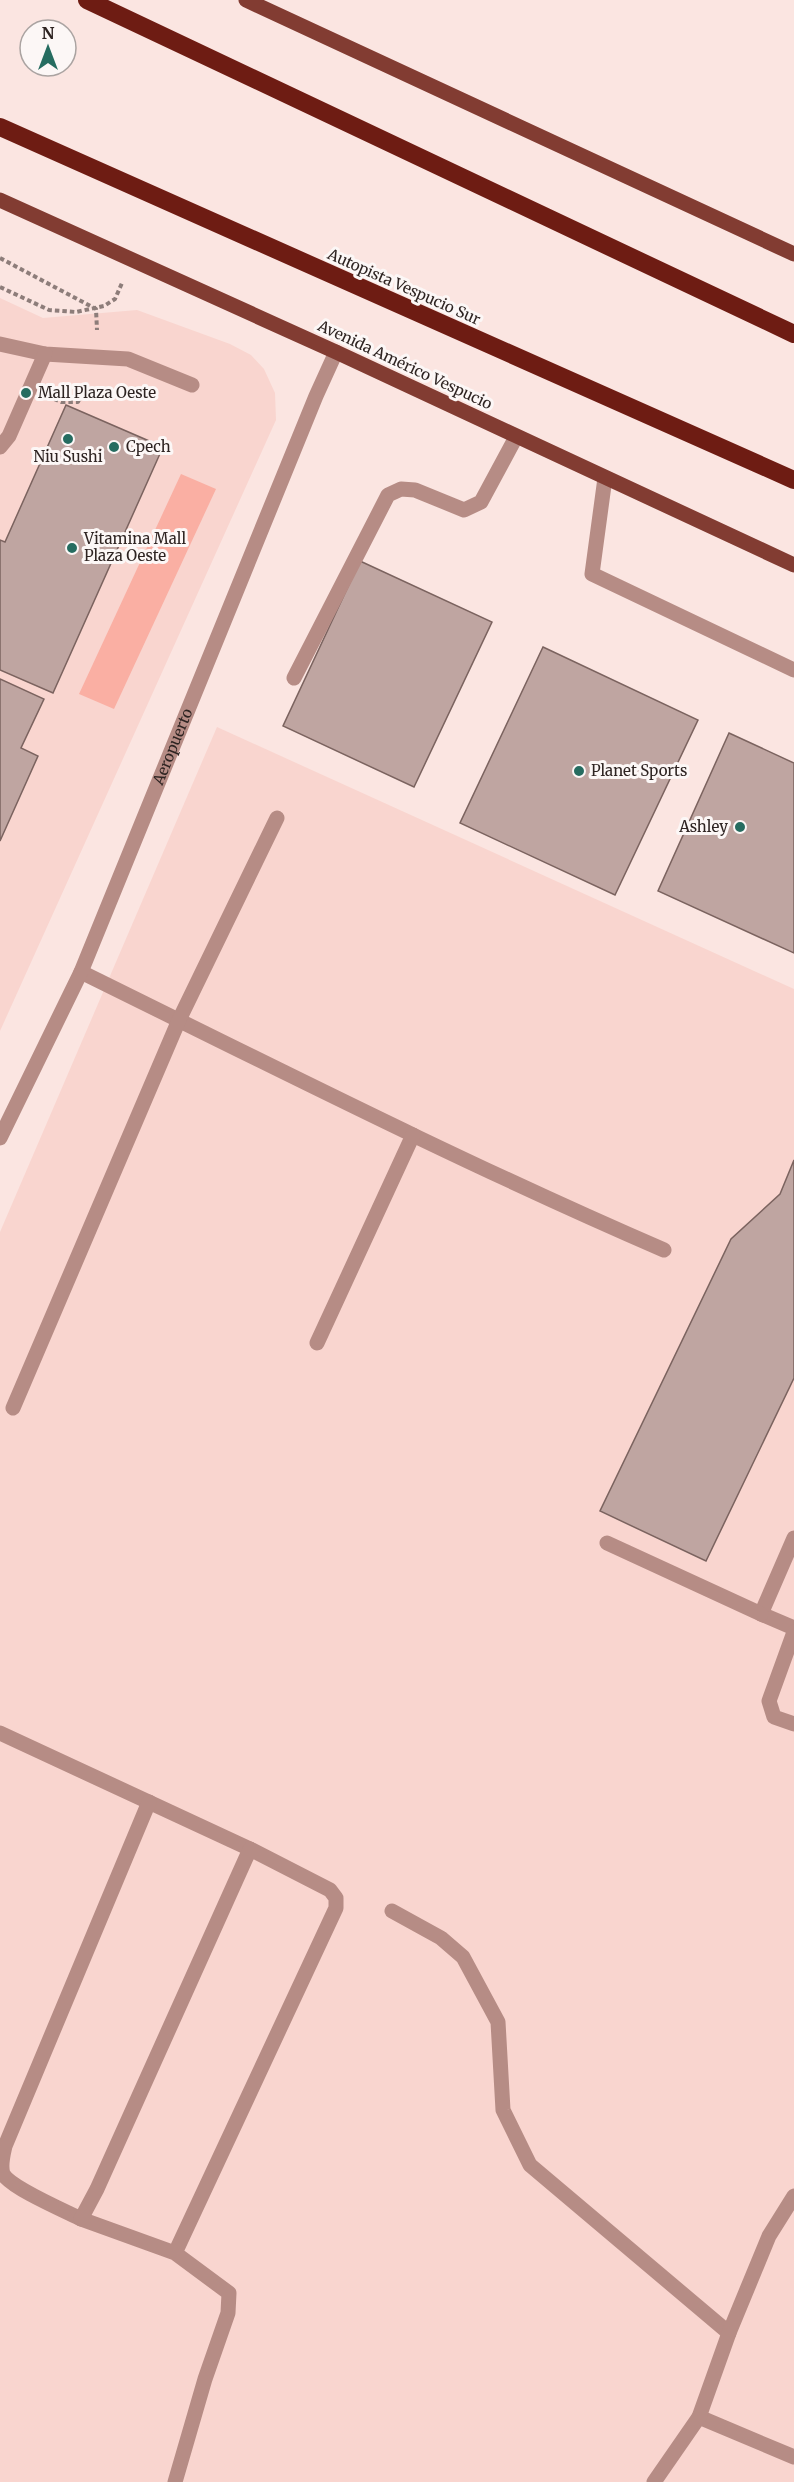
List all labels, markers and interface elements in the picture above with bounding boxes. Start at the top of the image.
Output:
north arrow [18,18,78,78]
text: N [42,23,55,43]
street label: Autopista Vespucio Sur [324,244,484,329]
street label: Avenida Américo Vespucio [314,315,495,413]
place label: Mall Plaza Oeste [38,383,156,402]
marker: Mall Plaza Oeste [19,386,33,400]
marker: Niu Sushi [61,432,75,446]
place label: Cpech [126,437,171,456]
marker: Cpech [107,440,121,454]
place label: Niu Sushi [33,447,103,466]
place label: Vitamina Mall Plaza Oeste [83,529,186,565]
marker: Vitamina Mall Plaza Oeste [65,541,79,555]
street label: Aeropuerto [148,705,197,789]
place label: Planet Sports [591,761,687,780]
marker: Planet Sports [572,764,586,778]
place label: Ashley [678,817,728,836]
marker: Ashley [733,820,747,834]

